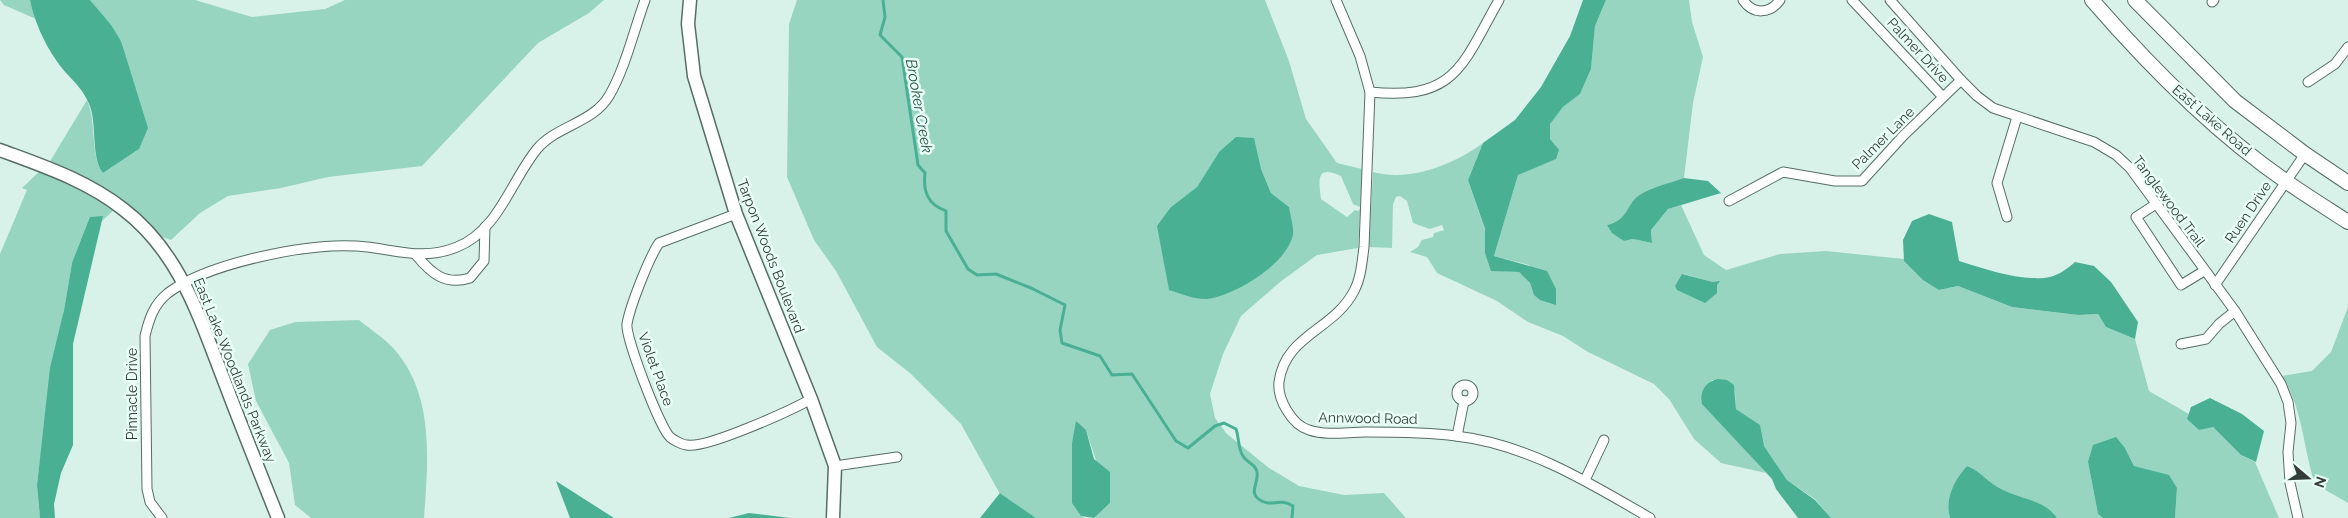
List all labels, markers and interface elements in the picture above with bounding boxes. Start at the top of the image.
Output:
street label: Palmer Drive [1884,14,1952,86]
water label: Brooker Creek [902,58,936,154]
street label: East Lake Road [2169,81,2255,159]
street label: Palmer Lane [1849,104,1917,172]
street label: Tanglewood Trail [2130,152,2209,250]
street label: Tarpon Woods Boulevard [734,177,808,335]
street label: Ruen Drive [2222,178,2274,246]
street label: East Lake Woodlands Parkway [191,275,280,465]
street label: Violet Place [635,330,677,408]
street label: Pinnacle Drive [124,348,140,440]
street label: Annwood Road [1318,409,1418,427]
north arrow [2283,453,2333,503]
text: N [2311,475,2330,490]

